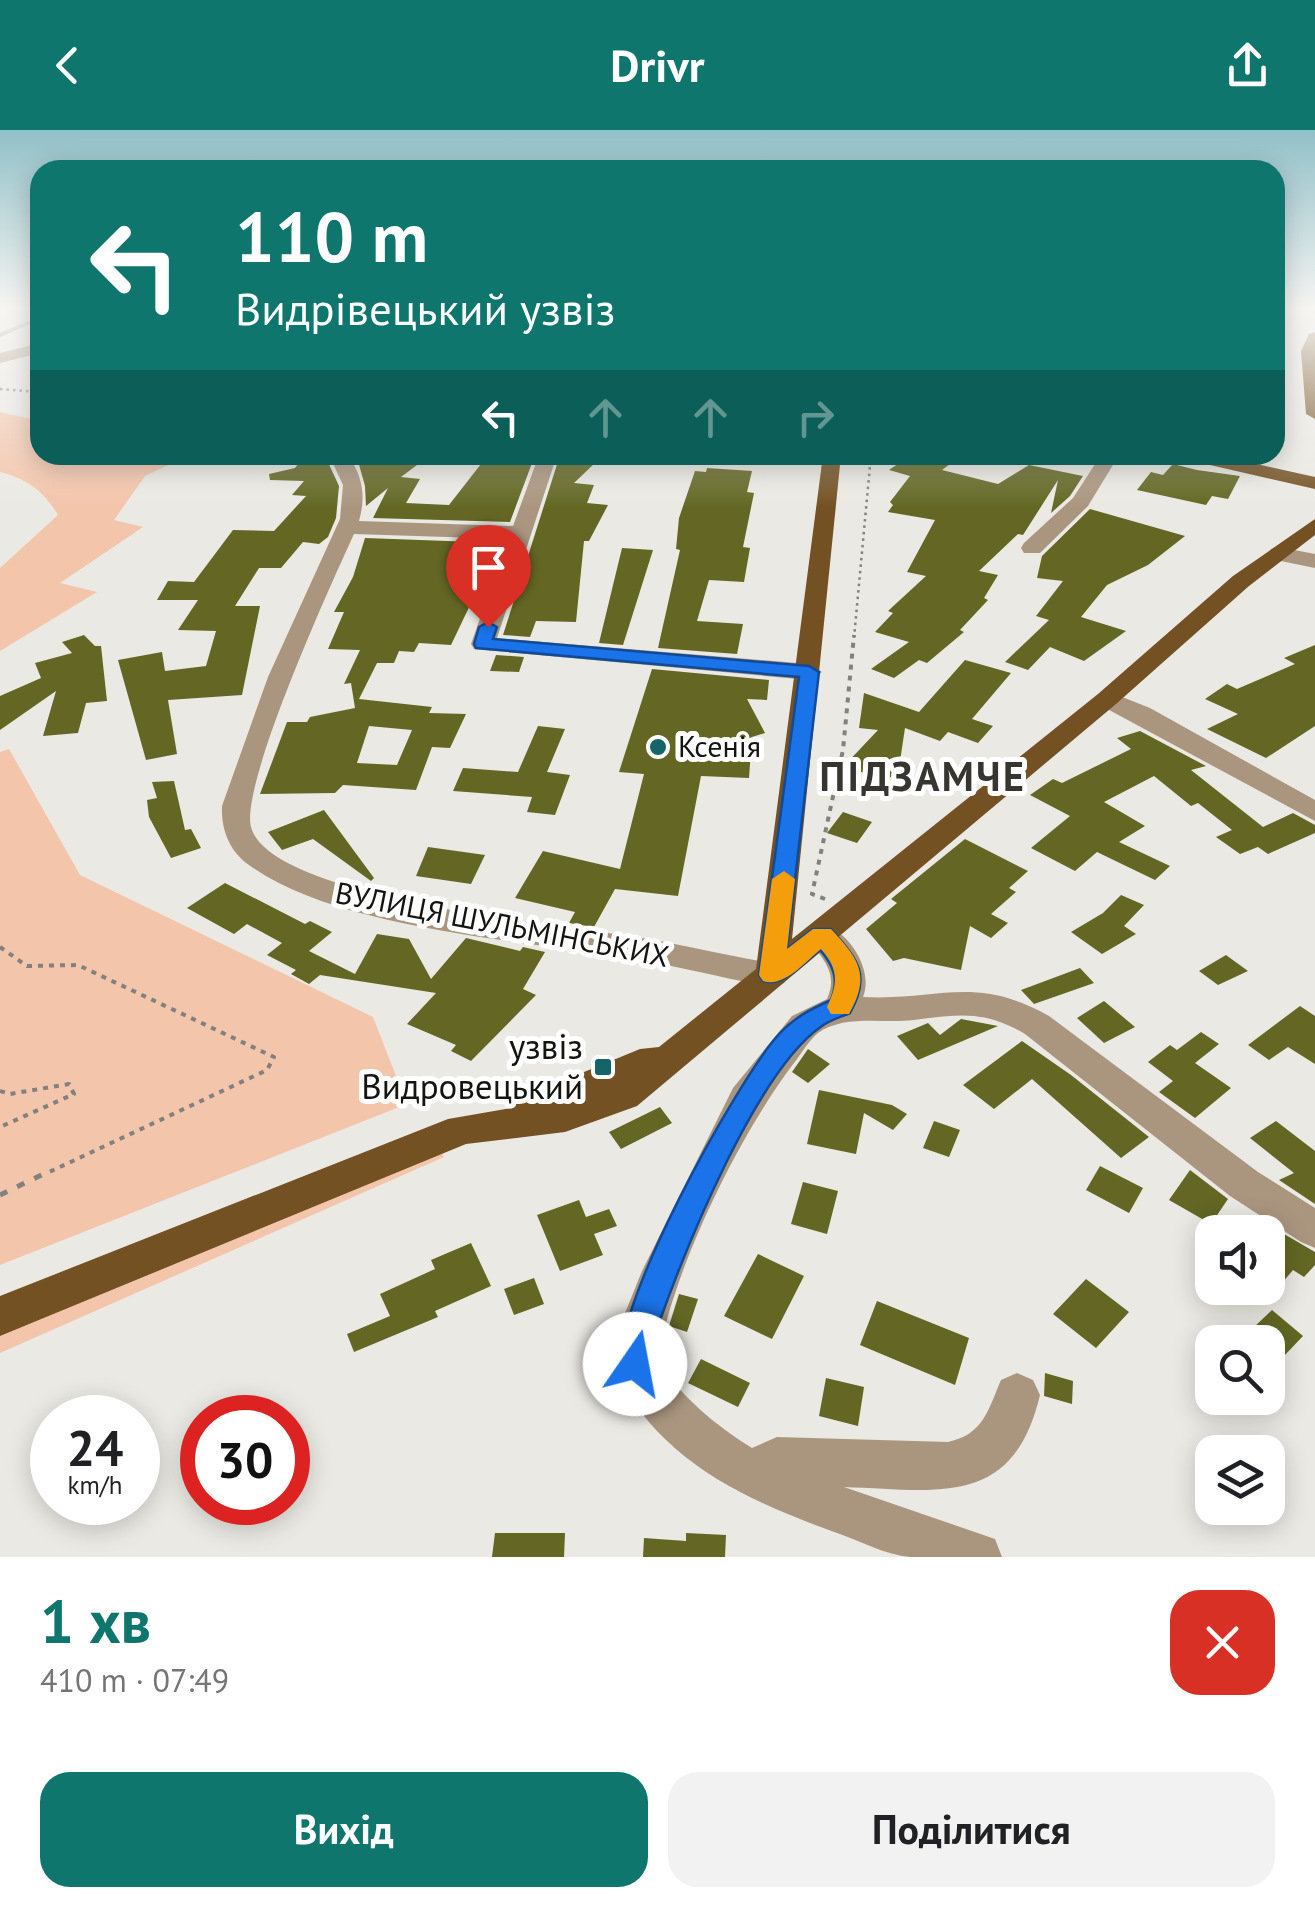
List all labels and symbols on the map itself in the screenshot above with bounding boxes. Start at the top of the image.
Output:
pin [446,525,531,628]
place label: Ксенія [678,726,761,765]
marker: Ксенія [647,736,669,758]
district label: ПІДЗАМЧЕ [820,750,1026,802]
street label: ВУЛИЦЯ ШУЛЬМІНСЬКИХ [332,872,672,975]
place label: узвіз Видровецький [361,1023,583,1109]
marker: узвіз Видровецький [592,1056,614,1078]
position arrow [583,1312,687,1416]
speed limit sign: 30 [180,1395,310,1525]

